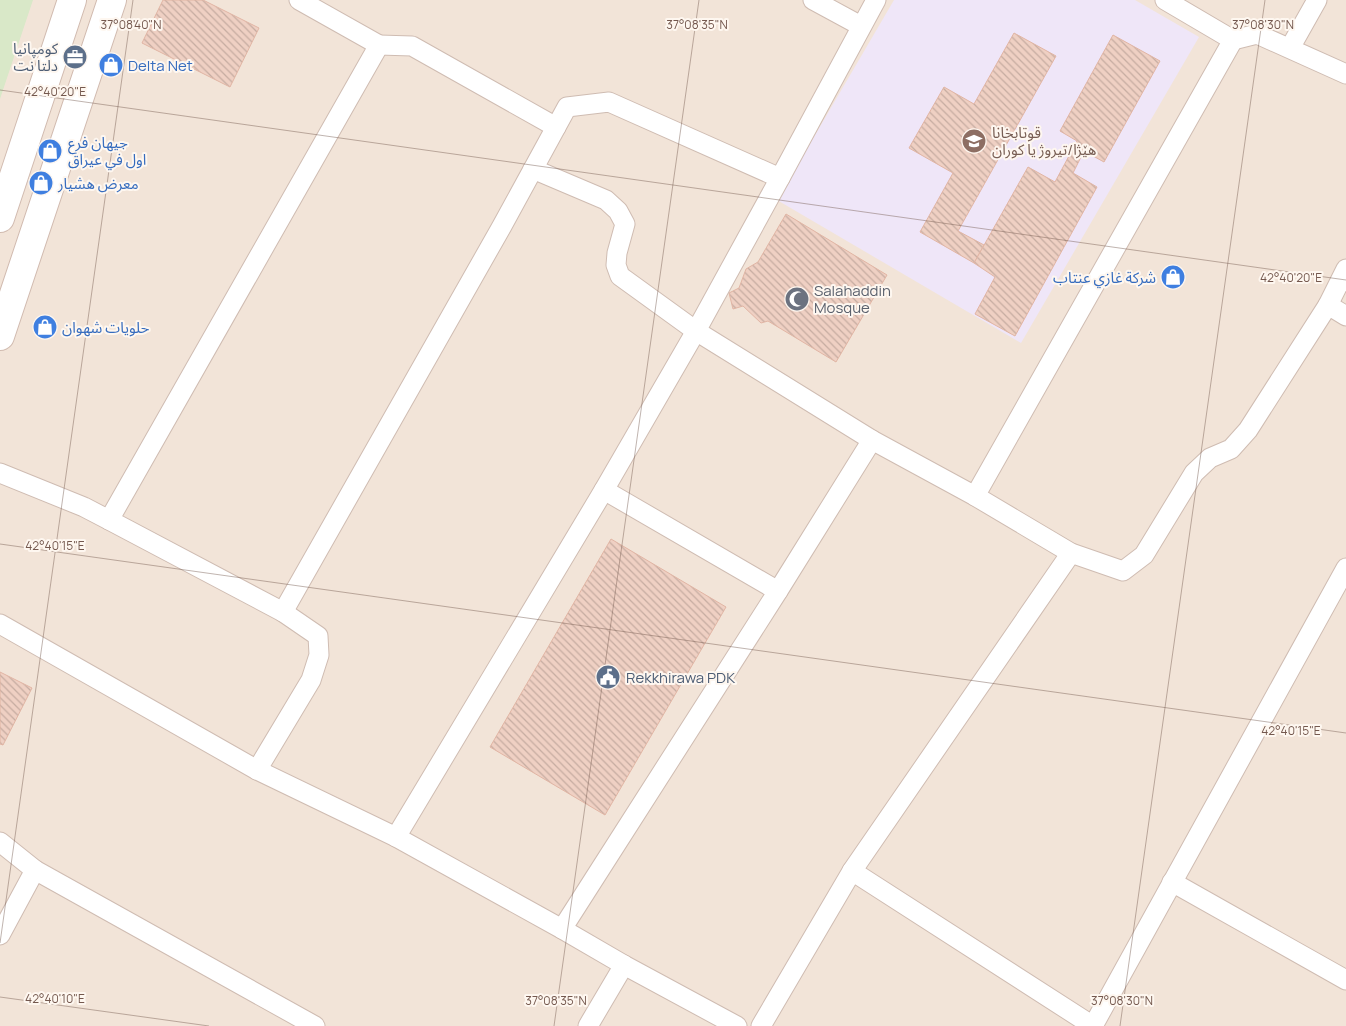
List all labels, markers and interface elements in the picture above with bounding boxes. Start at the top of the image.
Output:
text: 37°08'40"N [101,16,161,33]
text: 37°08'35"N [666,16,728,33]
text: 37°08'30"N [1232,16,1294,33]
place label: كومپانيا دلتا نت [13,38,59,76]
office icon: كومپانيا دلتا نت [62,44,88,70]
shop icon: Delta Net [98,52,124,78]
place label: Delta Net [128,55,193,76]
text: 42°40'20"E [24,83,86,100]
place label: قوتابخانا هێژا/تيروژ يا كوران [992,122,1096,160]
school or university icon: قوتابخانا هێژا/تيروژ يا كوران [961,128,987,154]
place label: جيهان فرع اول في عيراق [68,132,146,171]
shop icon: جيهان فرع اول في عيراق [37,138,63,164]
shop icon: معرض هشيار [28,170,54,196]
place label: معرض هشيار [57,173,139,194]
shop icon: شركة غازي عنتاب [1160,264,1186,290]
place label: شركة غازي عنتاب [1053,267,1156,289]
text: 42°40'20"E [1260,269,1322,286]
place label: Salahaddin Mosque [814,280,891,318]
mosque icon: Salahaddin Mosque [784,286,810,312]
shop icon: حلويات شهوان [32,314,58,340]
place label: حلويات شهوان [62,317,150,338]
text: 42°40'15"E [25,537,85,554]
public building icon: Rekkhirawa PDK [595,664,621,690]
place label: Rekkhirawa PDK [626,667,735,688]
text: 42°40'15"E [1261,722,1321,739]
text: 42°40'10"E [25,990,85,1007]
text: 37°08'35"N [525,992,587,1009]
text: 37°08'30"N [1091,992,1153,1009]

